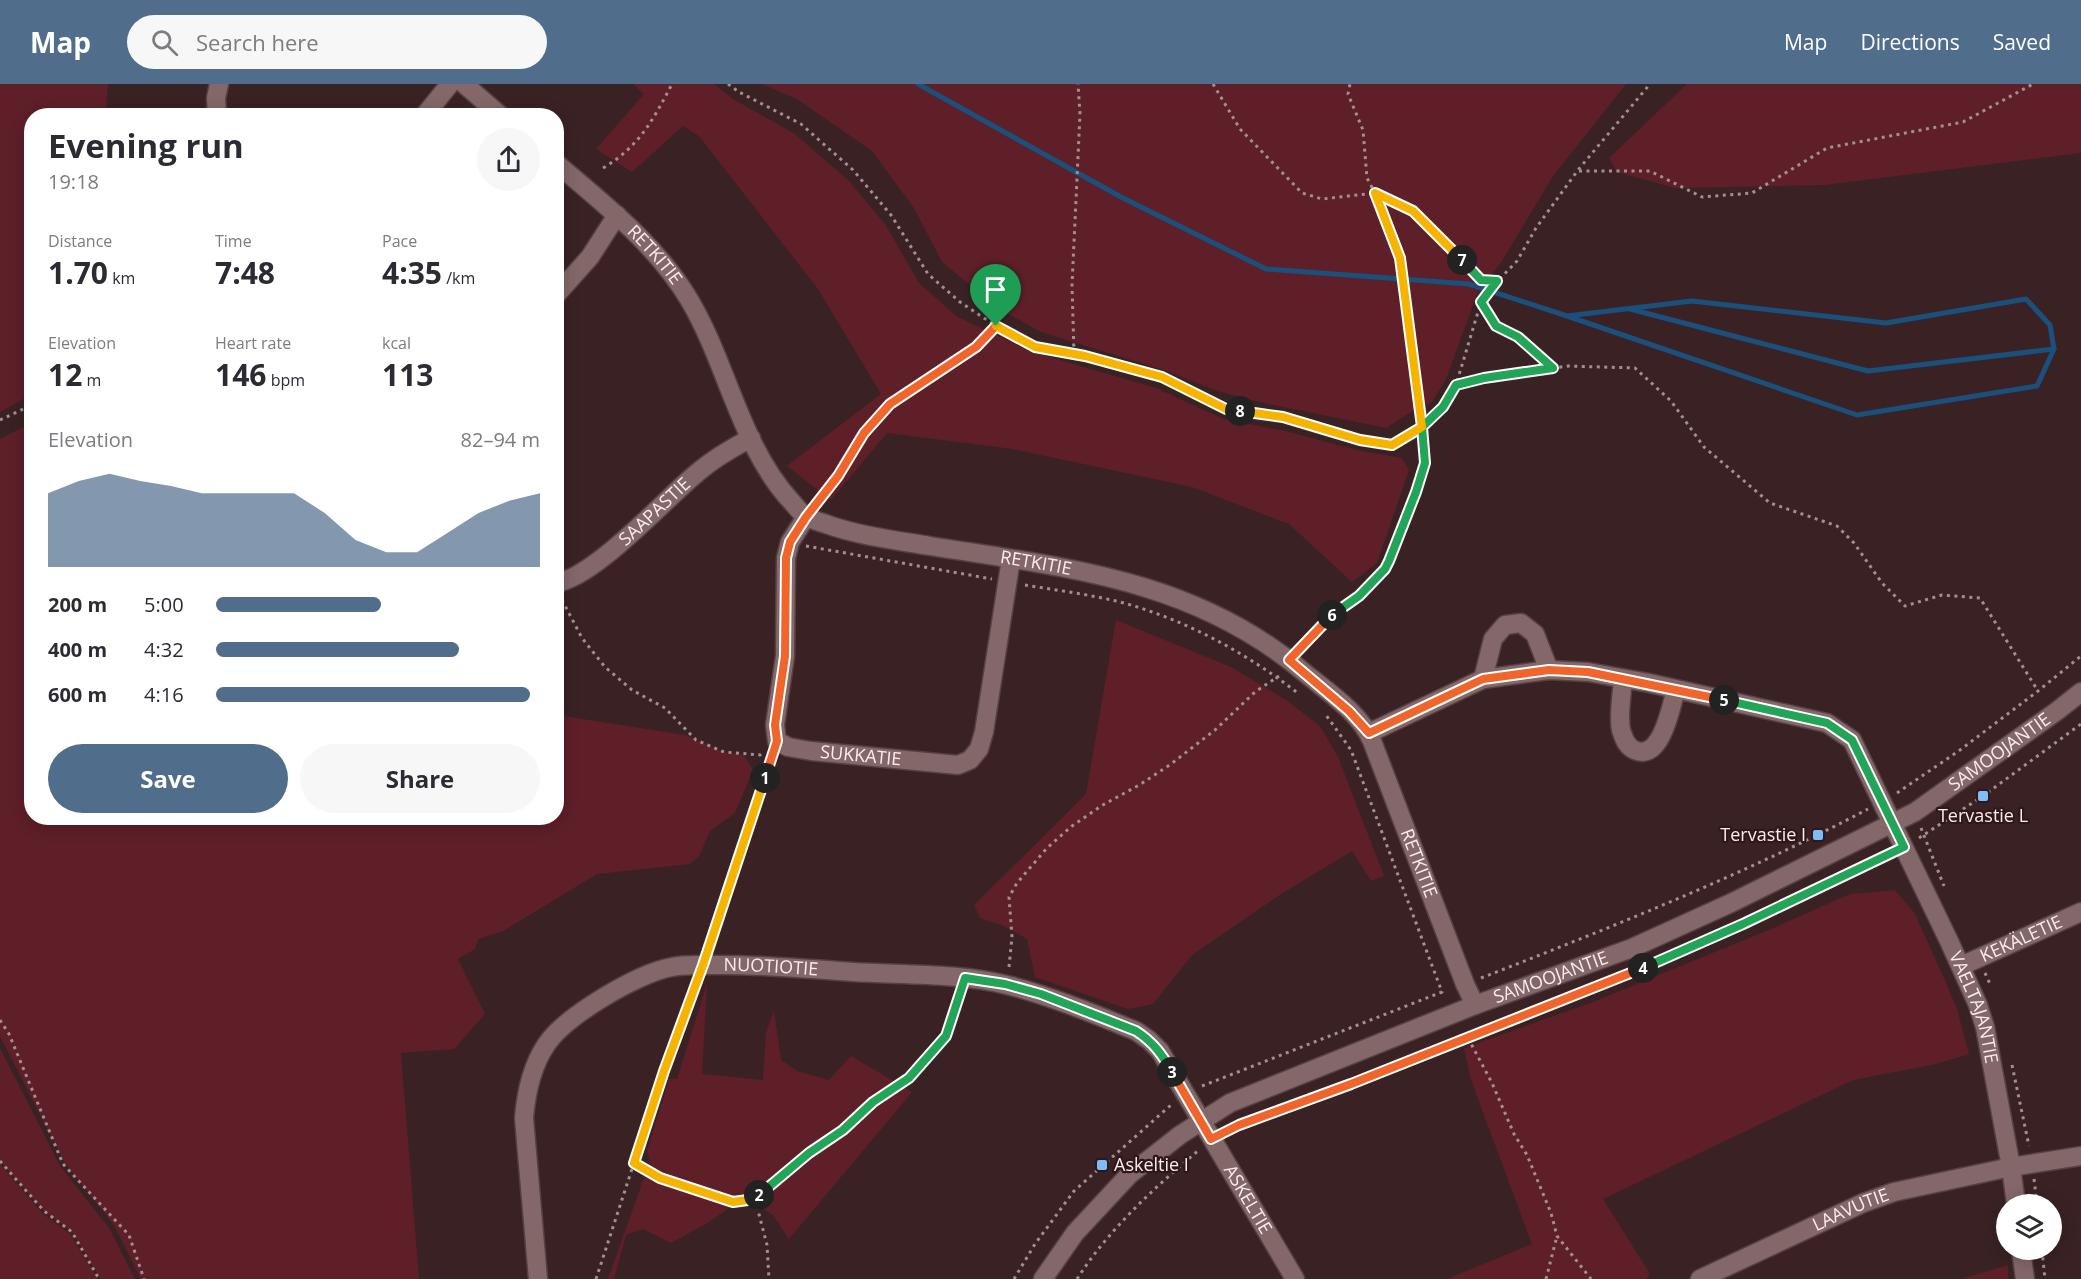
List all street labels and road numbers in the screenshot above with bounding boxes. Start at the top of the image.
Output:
street label: RETKITIE [623,219,688,289]
street label: SAAPASTIE [613,472,695,550]
street label: RETKITIE [999,544,1074,580]
street label: SAMOOJANTIE [1943,706,2055,796]
street label: SUKKATIE [819,739,903,771]
street label: RETKITIE [1396,825,1444,901]
street label: KEKÄLETIE [1976,909,2066,967]
street label: SAMOOJANTIE [1490,945,1611,1008]
street label: VAELTAJANTIE [1944,947,2005,1065]
street label: NUOTIOTIE [723,952,819,980]
street label: ASKELTIE [1219,1160,1279,1238]
street label: LAAVUTIE [1808,1182,1892,1236]

